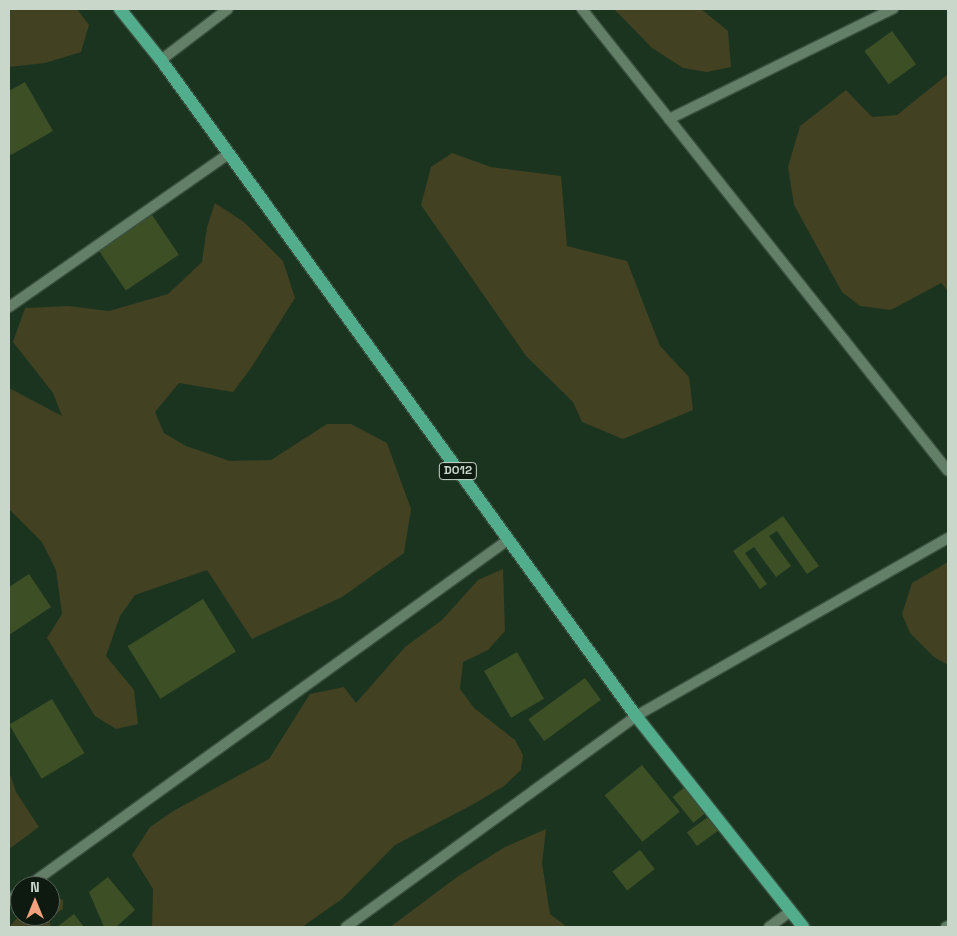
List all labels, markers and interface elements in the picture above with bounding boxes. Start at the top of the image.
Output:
road number: D012 [438,462,478,481]
north arrow [10,876,60,926]
text: N [30,878,40,896]

